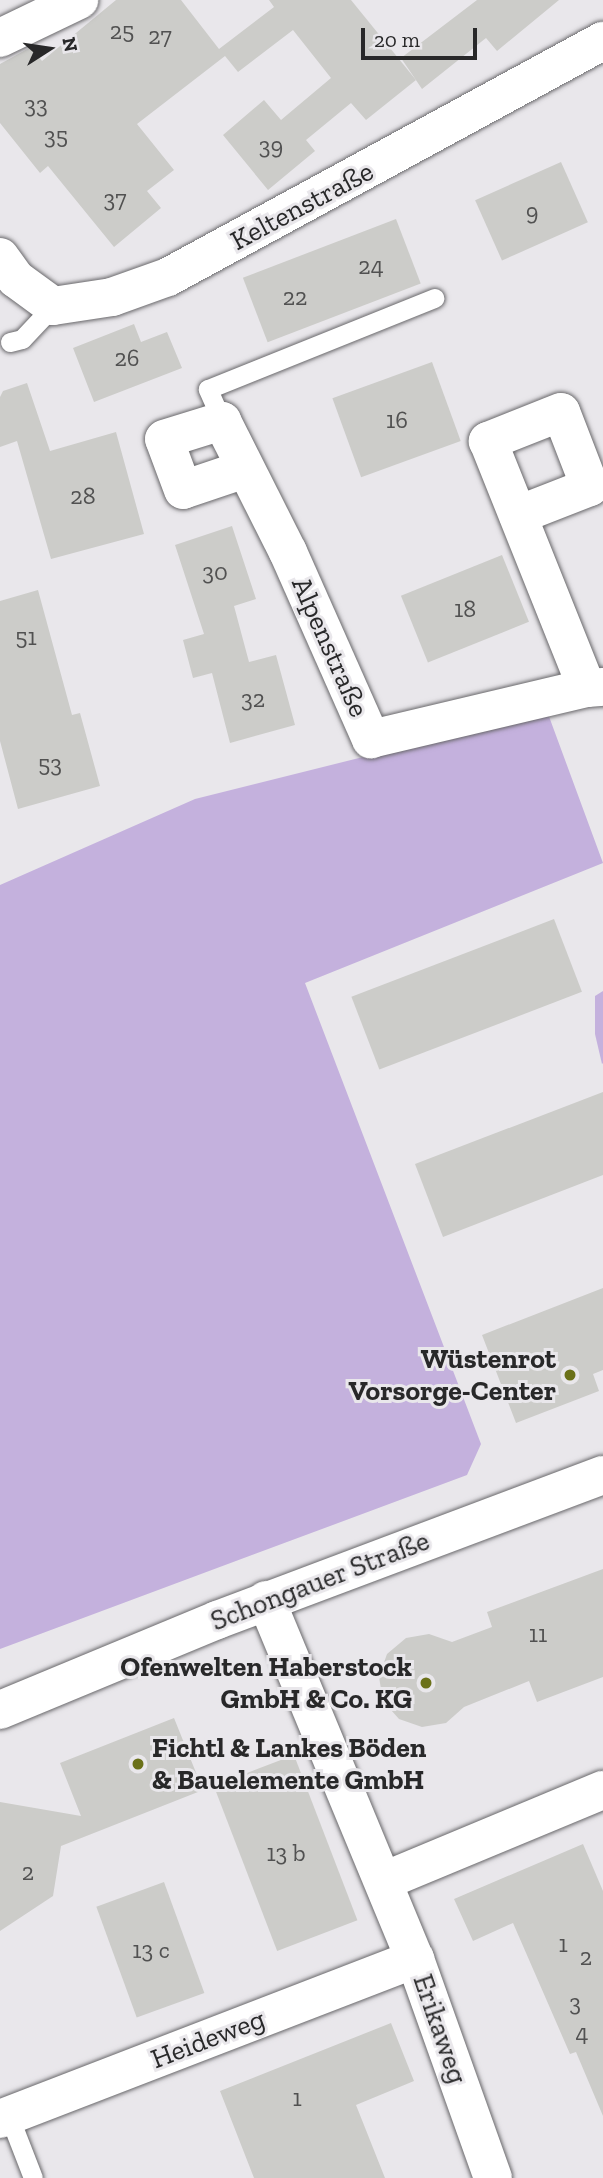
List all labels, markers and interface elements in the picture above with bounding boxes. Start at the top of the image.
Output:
north arrow [14,14,84,84]
scale bar [365,14,480,58]
house number: 25 [110,17,134,45]
house number: 27 [148,22,172,50]
text: 20 m [374,27,420,52]
text: N [57,35,83,54]
house number: 33 [24,91,48,119]
house number: 35 [44,122,68,150]
house number: 39 [259,132,283,160]
street label: Keltenstraße [225,154,379,258]
house number: 37 [103,185,127,213]
house number: 9 [526,198,538,226]
house number: 24 [358,252,384,280]
house number: 22 [283,283,307,311]
house number: 26 [114,344,140,372]
house number: 16 [386,406,408,434]
house number: 28 [70,482,96,510]
house number: 30 [202,558,228,586]
street label: Alpenstraße [284,572,376,722]
house number: 18 [454,595,476,623]
house number: 51 [15,623,37,651]
house number: 32 [241,685,265,713]
house number: 53 [38,750,62,778]
place label: Wüstenrot Vorsorge-Center [349,1342,556,1408]
marker: Wüstenrot Vorsorge-Center [562,1367,578,1383]
street label: Schongauer Straße [206,1524,434,1638]
house number: 11 [529,1620,547,1648]
place label: Ofenwelten Haberstock GmbH & Co. KG [120,1650,412,1716]
marker: Ofenwelten Haberstock GmbH & Co. KG [418,1675,434,1691]
place label: Fichtl & Lankes Böden & Bauelemente GmbH [152,1731,426,1797]
marker: Fichtl & Lankes Böden & Bauelemente GmbH [130,1756,146,1772]
house number: 13 b [266,1839,306,1867]
house number: 2 [22,1858,34,1886]
house number: 1 [558,1930,568,1958]
house number: 13 c [132,1936,170,1964]
house number: 2 [580,1943,592,1971]
street label: Erikaweg [406,1970,474,2088]
house number: 3 [569,1989,581,2017]
street label: Heideweg [146,2002,270,2076]
house number: 4 [576,2019,588,2047]
house number: 1 [292,2084,302,2112]

